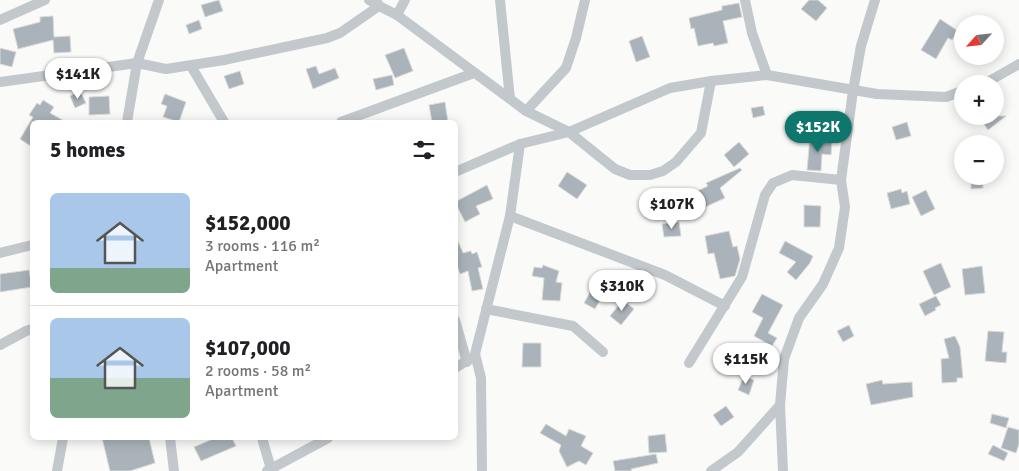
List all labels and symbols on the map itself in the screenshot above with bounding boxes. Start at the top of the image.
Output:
north arrow [954,15,1004,65]
pin: $141K [43,58,113,100]
pin: $152K [783,110,853,153]
pin: $107K [637,188,707,230]
pin: $310K [587,270,657,312]
pin: $115K [711,342,781,385]

